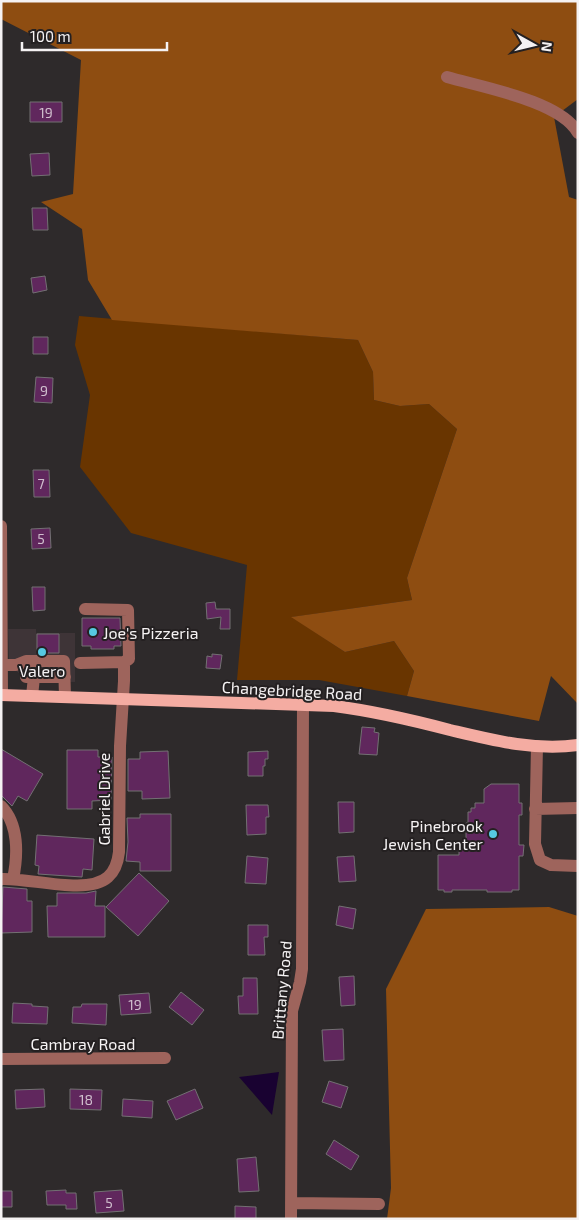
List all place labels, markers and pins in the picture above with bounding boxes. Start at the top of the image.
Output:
place label: Joe's Pizzeria [103,623,199,642]
marker: Joe's Pizzeria [87,626,99,638]
marker: Valero [36,646,48,658]
place label: Valero [19,661,65,680]
place label: Pinebrook Jewish Center [383,816,484,853]
marker: Pinebrook Jewish Center [487,828,499,840]

